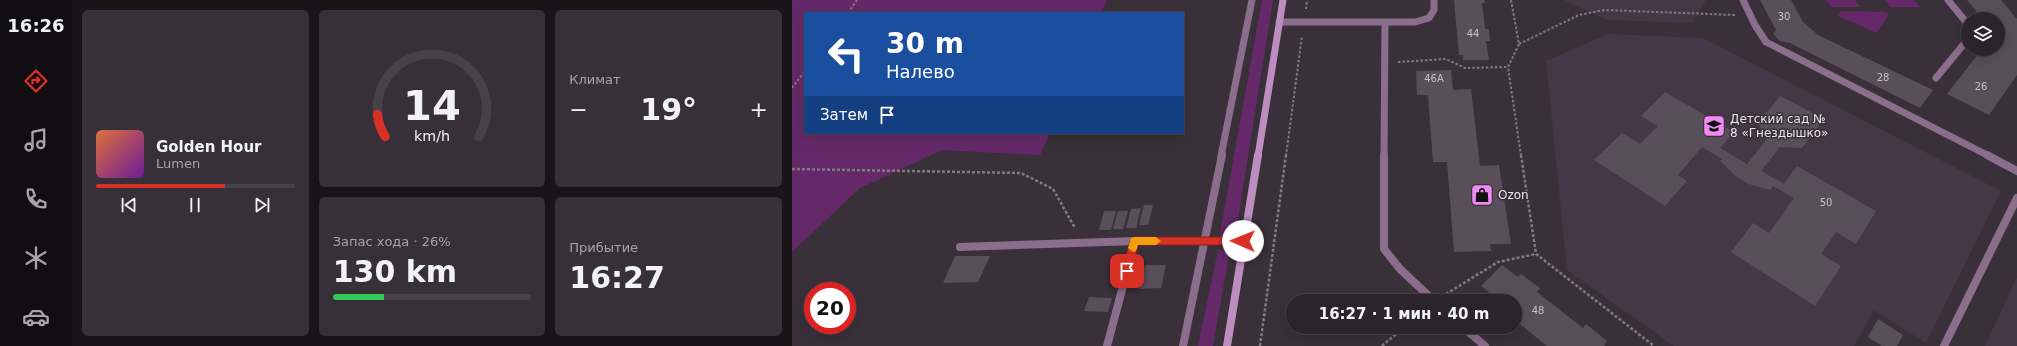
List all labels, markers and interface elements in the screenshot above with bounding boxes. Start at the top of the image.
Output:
house number: 30 [1778,11,1790,22]
map controls [1961,12,2005,56]
button: layers [1961,12,2005,56]
text: 16:26 [7,15,65,36]
text: 30 m [886,27,964,60]
icon: left [820,28,872,80]
house number: 44 [1467,28,1479,39]
text: Налево [886,61,955,82]
icon: directions [22,67,50,95]
text: Климат [569,72,621,87]
house number: 28 [1877,72,1889,83]
house number: 46А [1424,73,1444,84]
text: 14 [403,80,461,129]
house number: 26 [1975,81,1987,92]
text: 19° [640,92,697,127]
text: − [569,97,588,122]
text: + [750,97,768,122]
icon: arrive [876,104,898,126]
text: Затем [820,106,868,124]
place label: Детский сад № 8 «Гнездышко» [1730,112,1828,140]
school or university icon: Детский сад № 8 «Гнездышко» [1701,113,1727,139]
icon: music [22,126,50,154]
text: km/h [414,127,450,143]
text: Golden Hour [156,138,262,156]
text: Lumen [156,156,200,171]
shop icon: Ozon [1469,182,1495,208]
icon: phone [22,185,50,213]
place label: Ozon [1498,188,1529,202]
icon: previous [118,194,140,216]
icon: pause [184,194,206,216]
icon: next [251,194,273,216]
house number: 50 [1820,197,1832,208]
position arrow [1222,220,1264,262]
text: Запас хода · 26% [333,234,451,249]
text: Прибытие [569,240,638,255]
icon: climate [22,244,50,272]
text: 130 km [333,254,457,289]
pin [1110,254,1144,288]
text: 16:27 [569,260,665,295]
icon: arrive [1116,260,1138,282]
speed limit sign: 20 [804,282,856,334]
icon: car [22,303,50,331]
text: 16:27 · 1 мин · 40 m [1319,305,1489,323]
house number: 48 [1532,305,1544,316]

